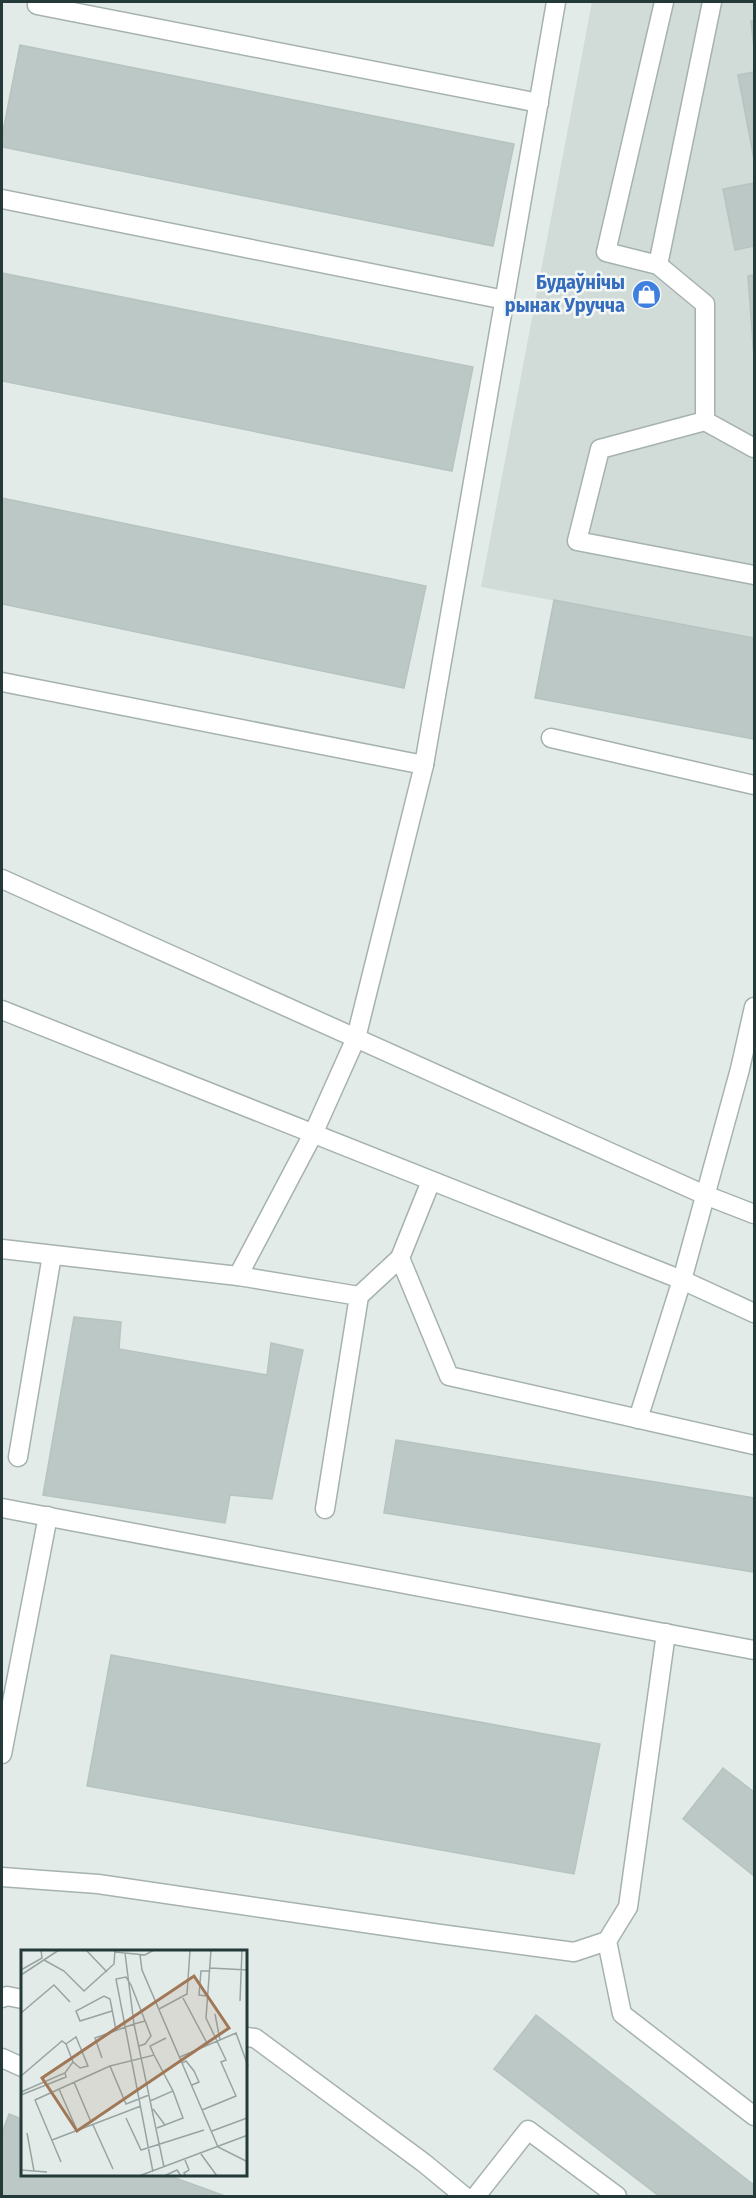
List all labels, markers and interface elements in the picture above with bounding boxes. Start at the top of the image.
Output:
place label: Будаўнічы рынак Уручча [505,270,625,317]
shop icon: Будаўнічы рынак Уручча [630,278,662,310]
inset map [21,1950,248,2177]

